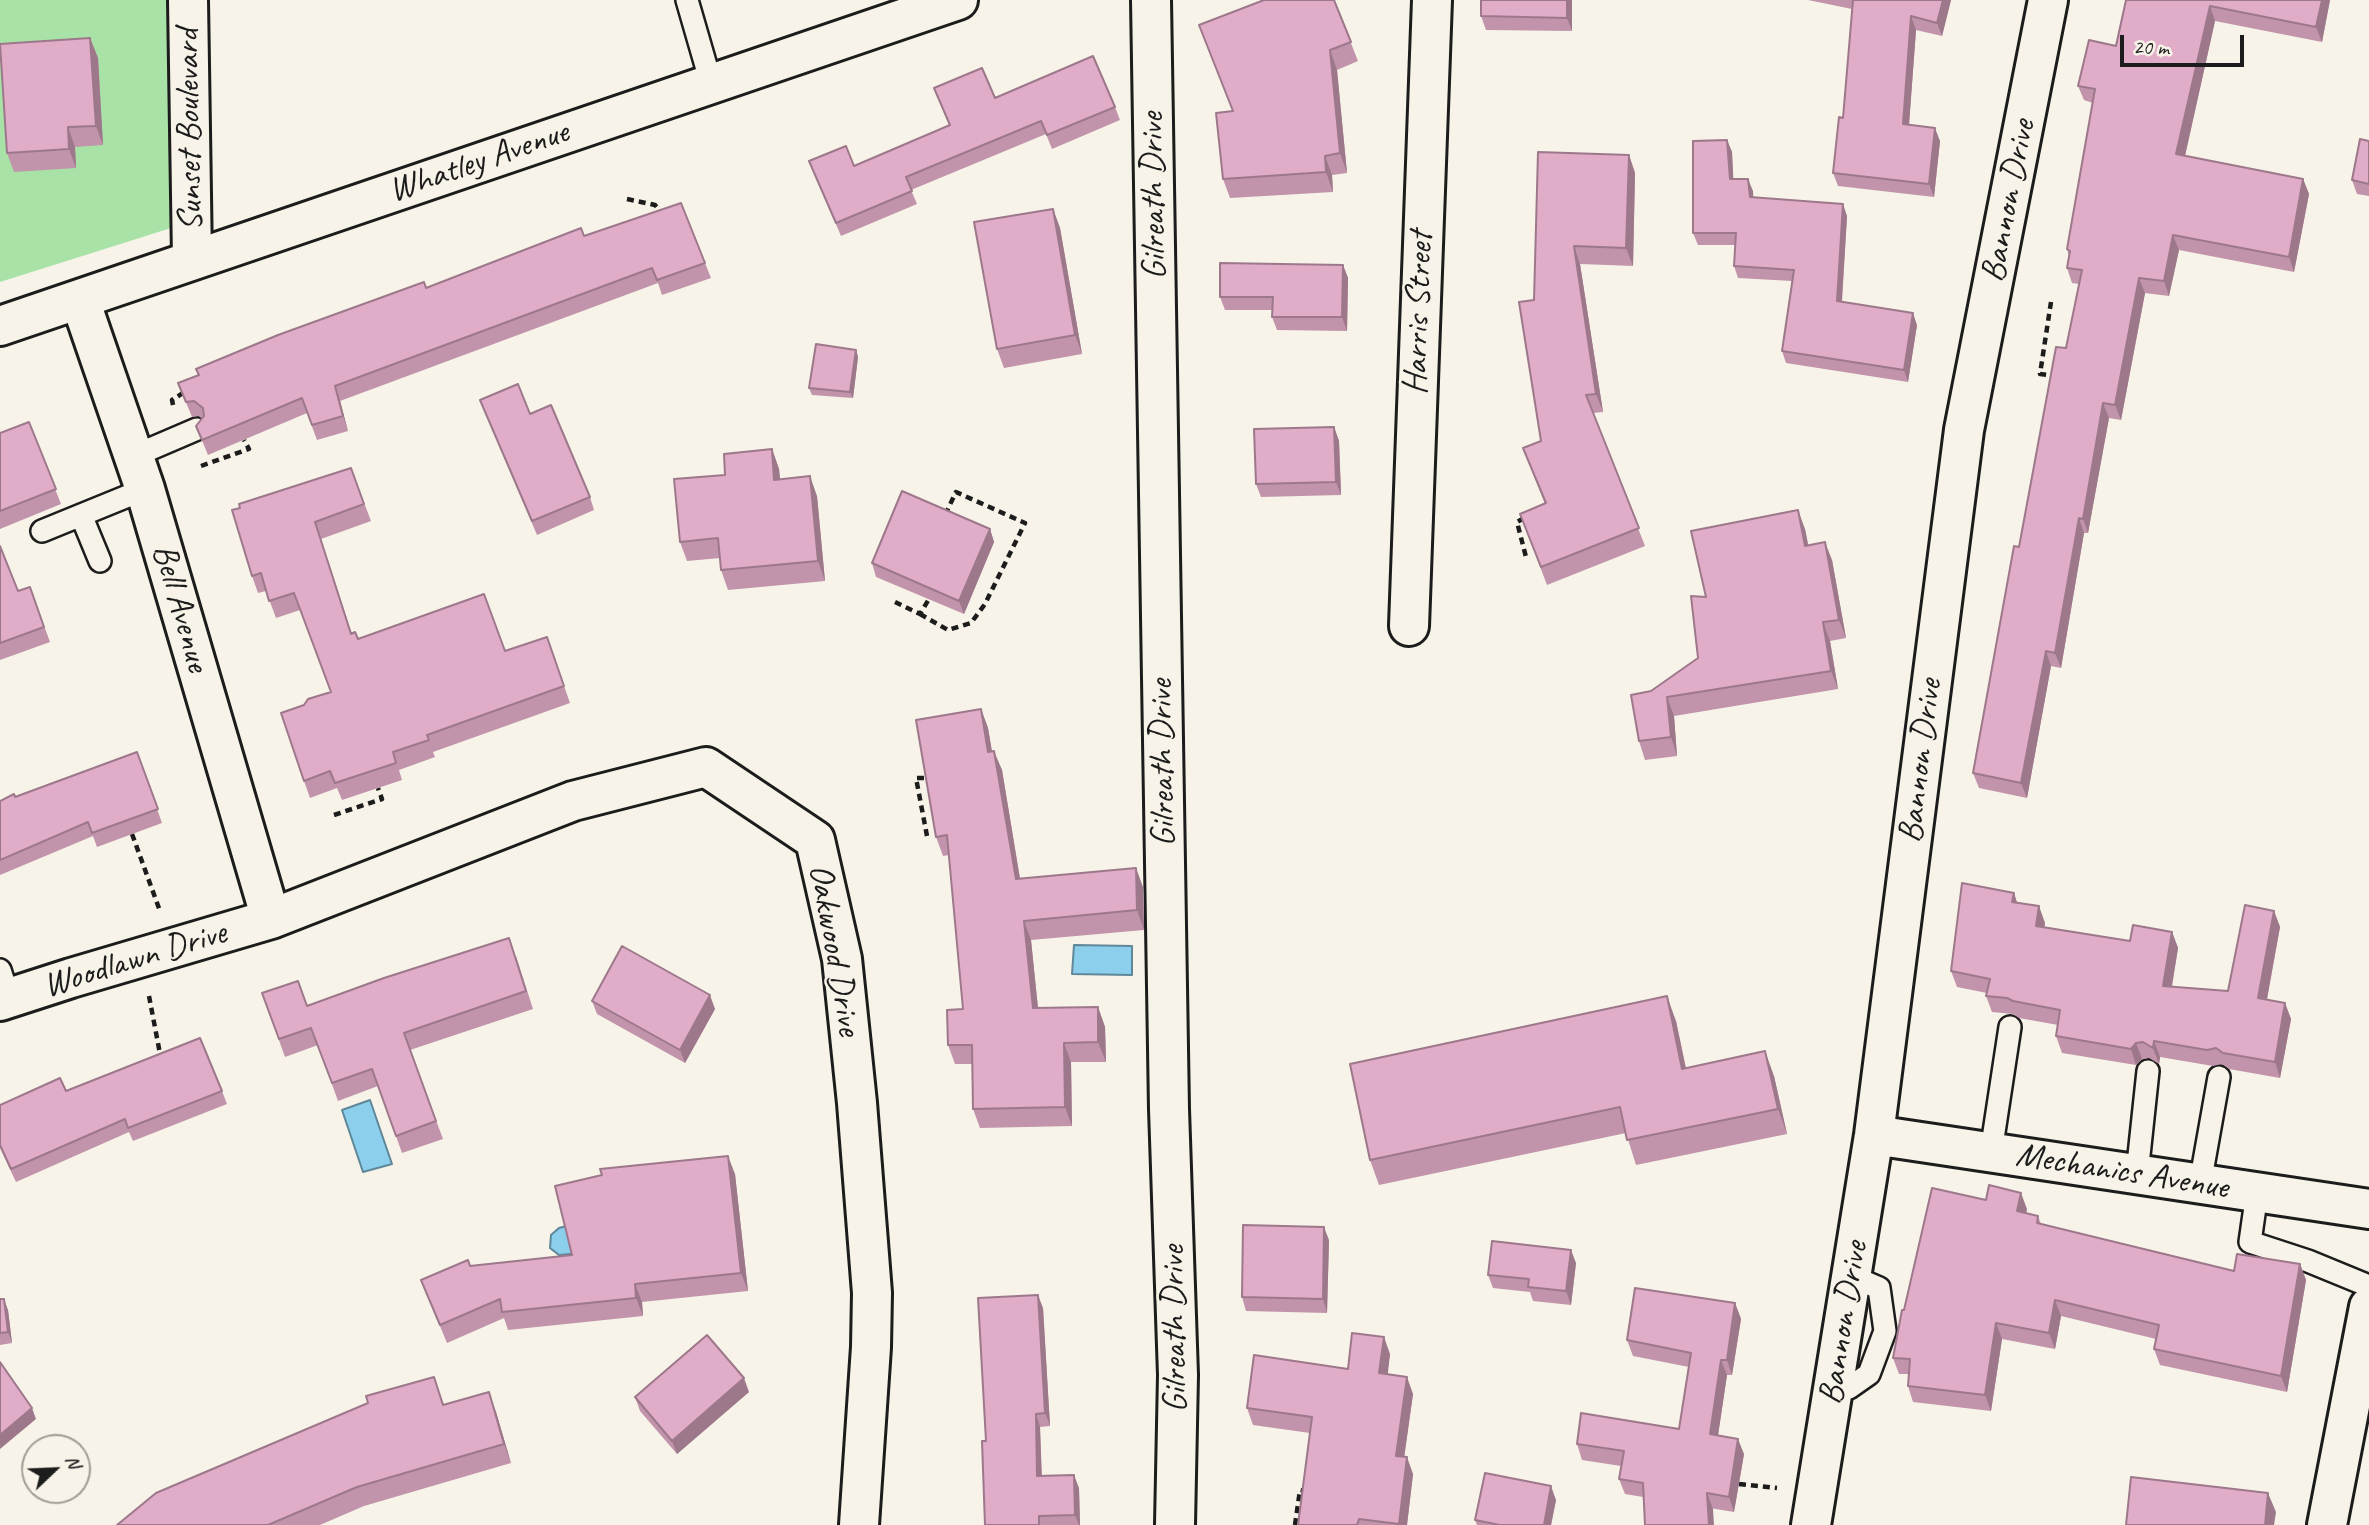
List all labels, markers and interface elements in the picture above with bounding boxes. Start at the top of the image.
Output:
scale bar [2124,21,2248,65]
street label: Sunset Boulevard [167,28,213,232]
text: 20 m [2133,34,2169,60]
street label: Whatley Avenue [384,112,574,212]
street label: Gilreath Drive [1132,112,1176,280]
street label: Bannon Drive [1973,116,2045,286]
street label: Harris Street [1395,231,1443,395]
street label: Bell Avenue [142,539,218,677]
street label: Bannon Drive [1890,677,1952,845]
street label: Gilreath Drive [1141,679,1185,847]
street label: Oakwood Drive [798,861,870,1039]
street label: Woodlawn Drive [38,912,232,1008]
street label: Mechanics Avenue [2013,1134,2231,1210]
street label: Bannon Drive [1810,1239,1878,1407]
street label: Gilreath Drive [1153,1245,1197,1413]
north arrow [21,1434,91,1504]
text: N [60,1451,87,1472]

